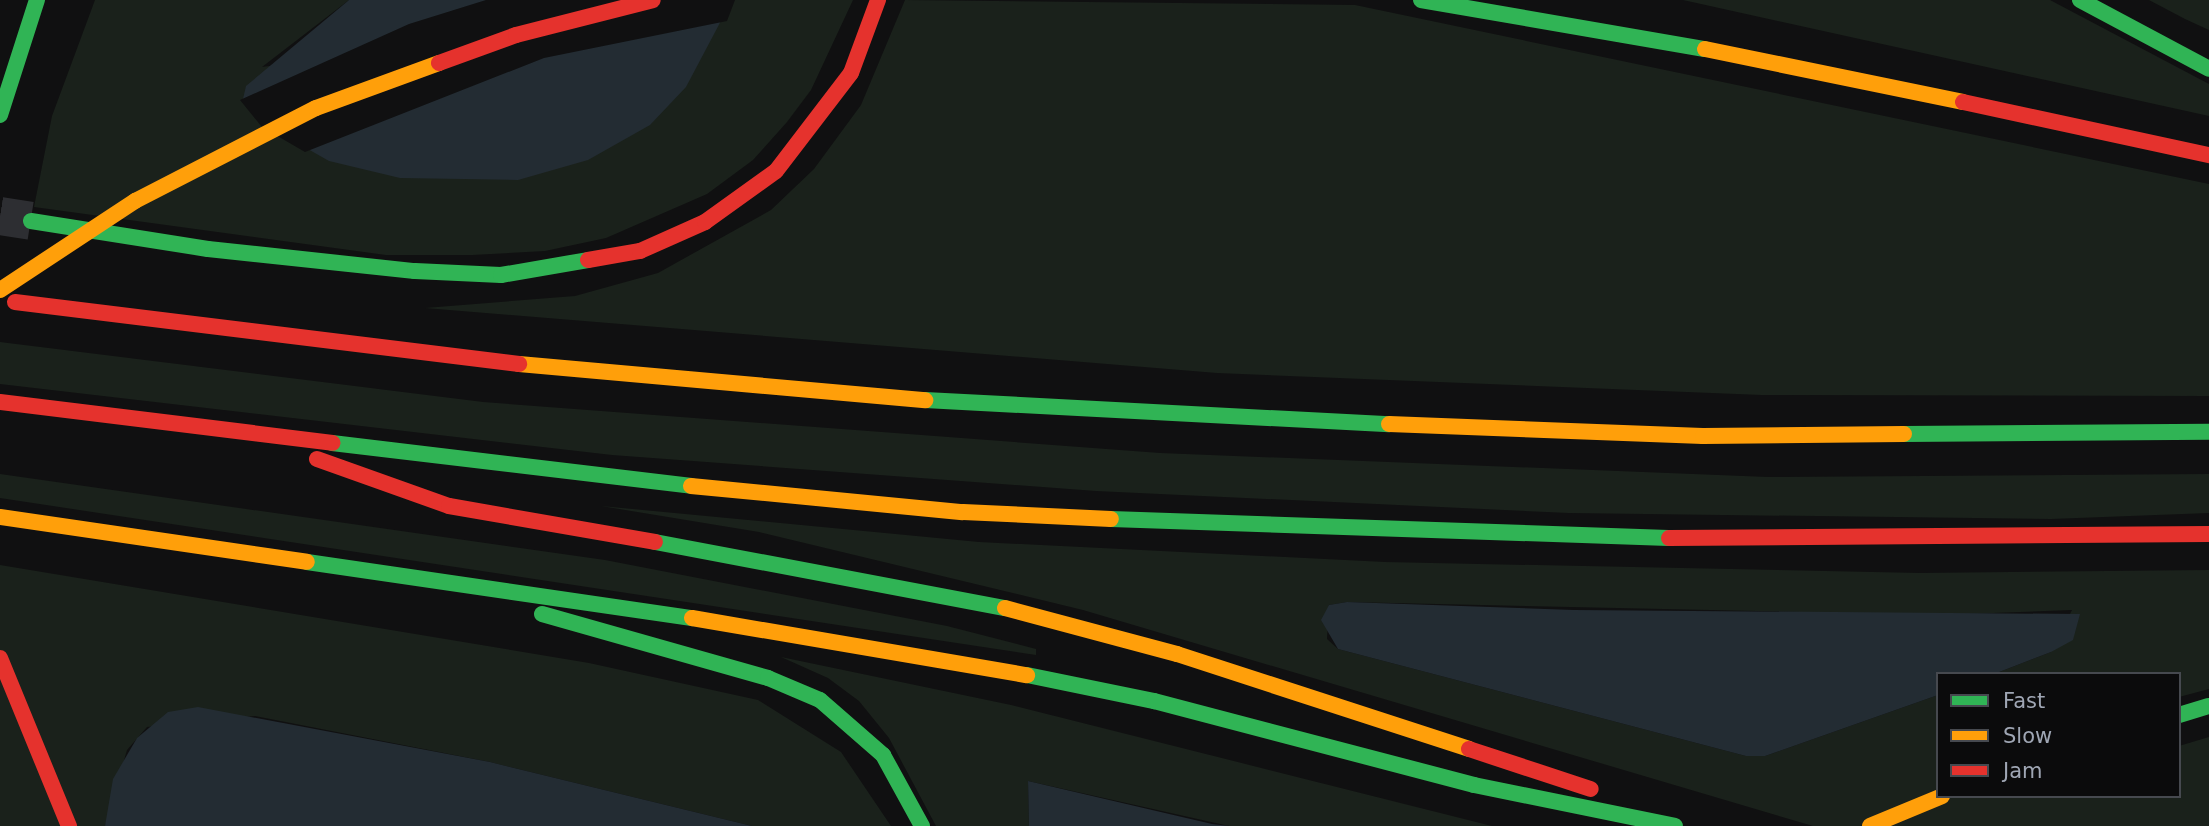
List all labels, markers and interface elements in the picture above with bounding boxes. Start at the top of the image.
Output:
legend [1936,672,2181,798]
text: Fast [2003,689,2045,713]
text: Slow [2003,724,2052,748]
text: Jam [2003,759,2043,783]

